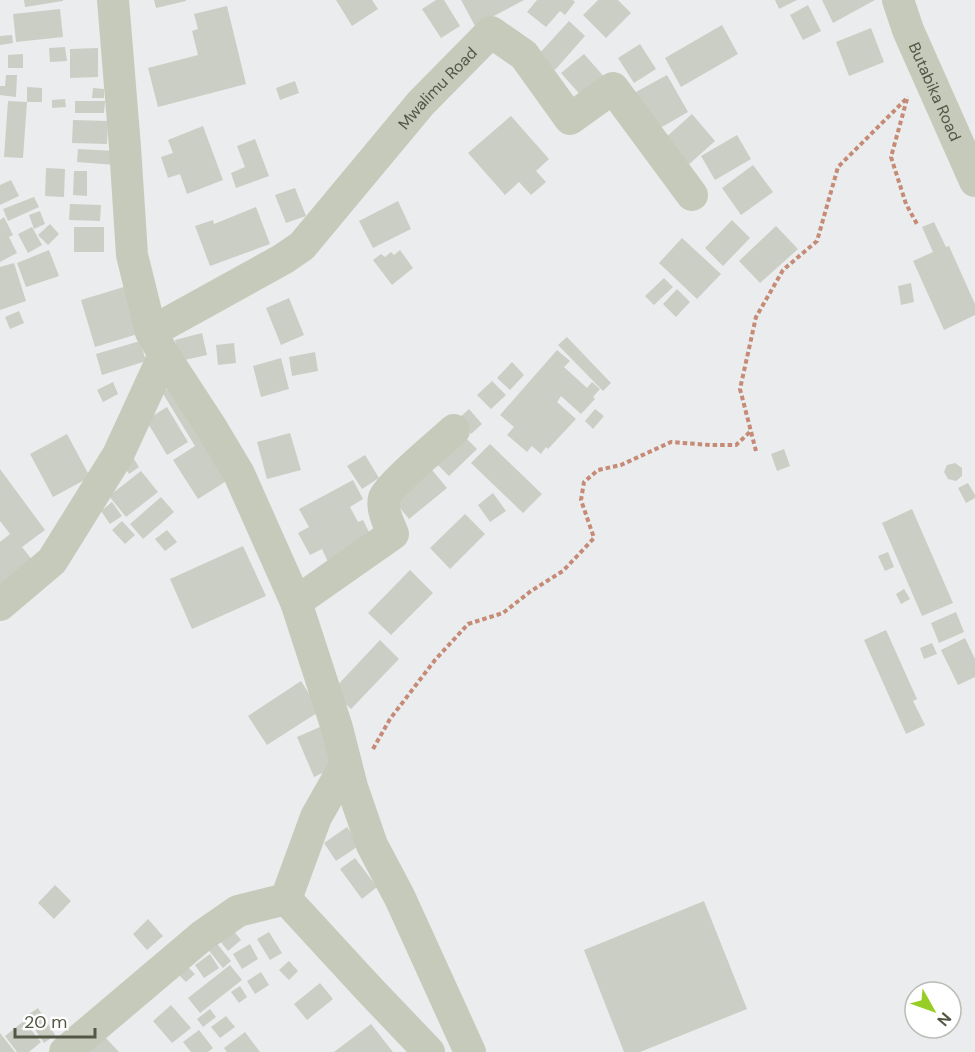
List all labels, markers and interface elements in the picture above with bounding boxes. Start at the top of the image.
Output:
street label: Butabika Road [904,39,966,144]
street label: Mwalimu Road [393,42,482,134]
north arrow [903,980,963,1040]
scale bar [15,1001,94,1039]
text: N [932,1008,956,1031]
text: 20 m [24,1010,67,1034]

